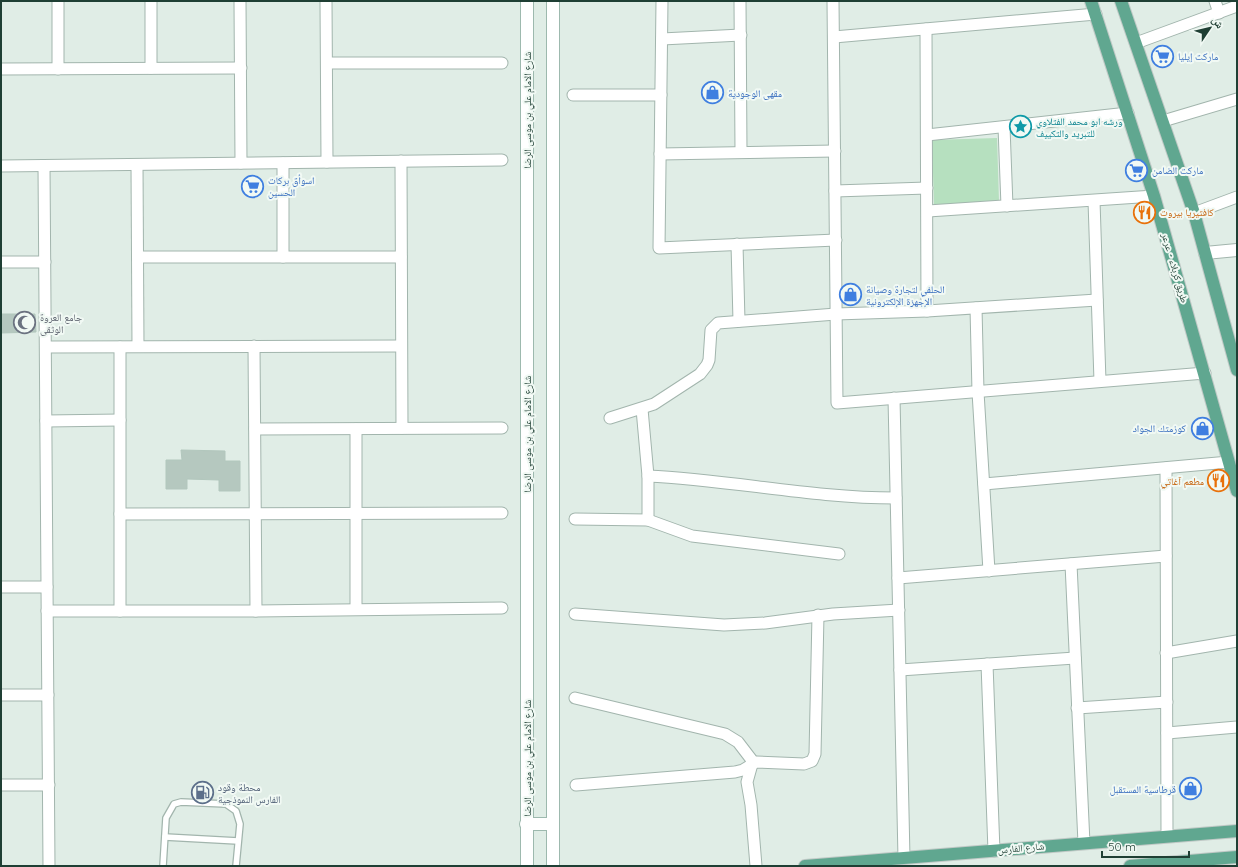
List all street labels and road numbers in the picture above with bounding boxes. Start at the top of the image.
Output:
street label: شارع الامام علي بن موسى الرضا [521,51,535,168]
street label: طريق كربلاء - عرعر [1159,231,1191,305]
street label: شارع الامام علي بن موسى الرضا [521,375,535,492]
street label: شارع الامام علي بن موسى الرضا [521,699,535,816]
street label: شارع الفارس [997,839,1045,857]

